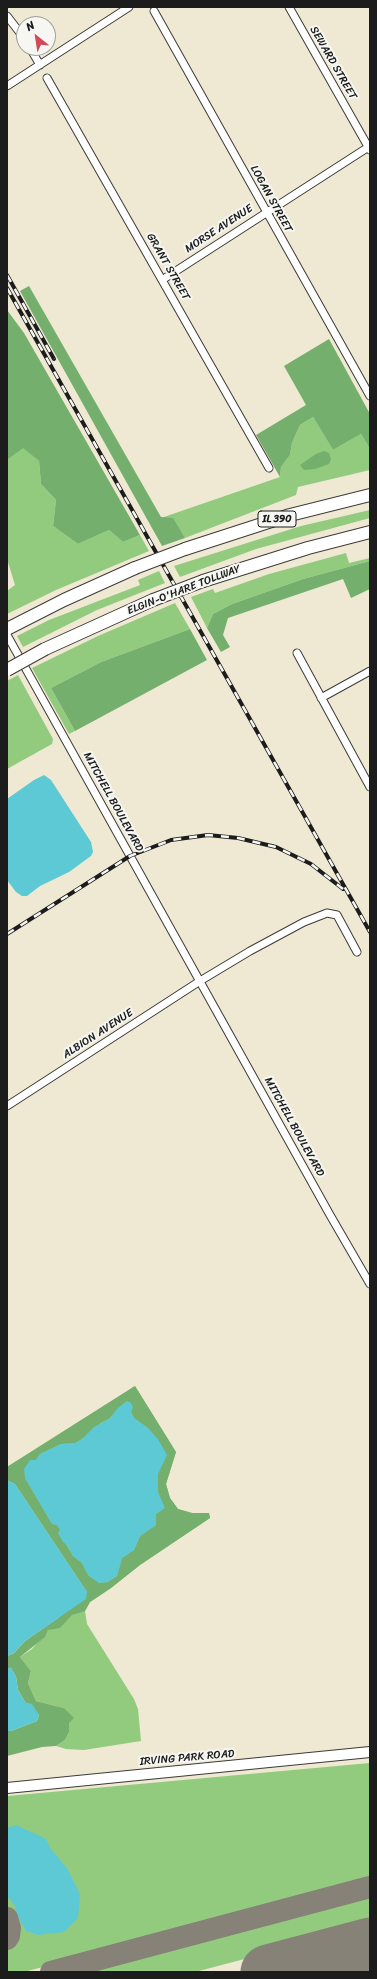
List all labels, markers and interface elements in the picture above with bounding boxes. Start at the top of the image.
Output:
north arrow [16,16,56,56]
text: N [22,16,38,36]
street label: SEWARD STREET [307,24,359,102]
street label: LOGAN STREET [247,163,295,235]
street label: MORSE AVENUE [183,202,255,256]
street label: GRANT STREET [144,231,192,303]
road number: IL 390 [258,511,296,527]
street label: ELGIN-O'HARE TOLLWAY [125,562,243,618]
street label: MITCHELL BOULEVARD [80,750,146,854]
street label: ALBION AVENUE [60,1006,136,1062]
street label: MITCHELL BOULEVARD [261,1075,327,1179]
street label: IRVING PARK ROAD [139,1747,235,1769]

